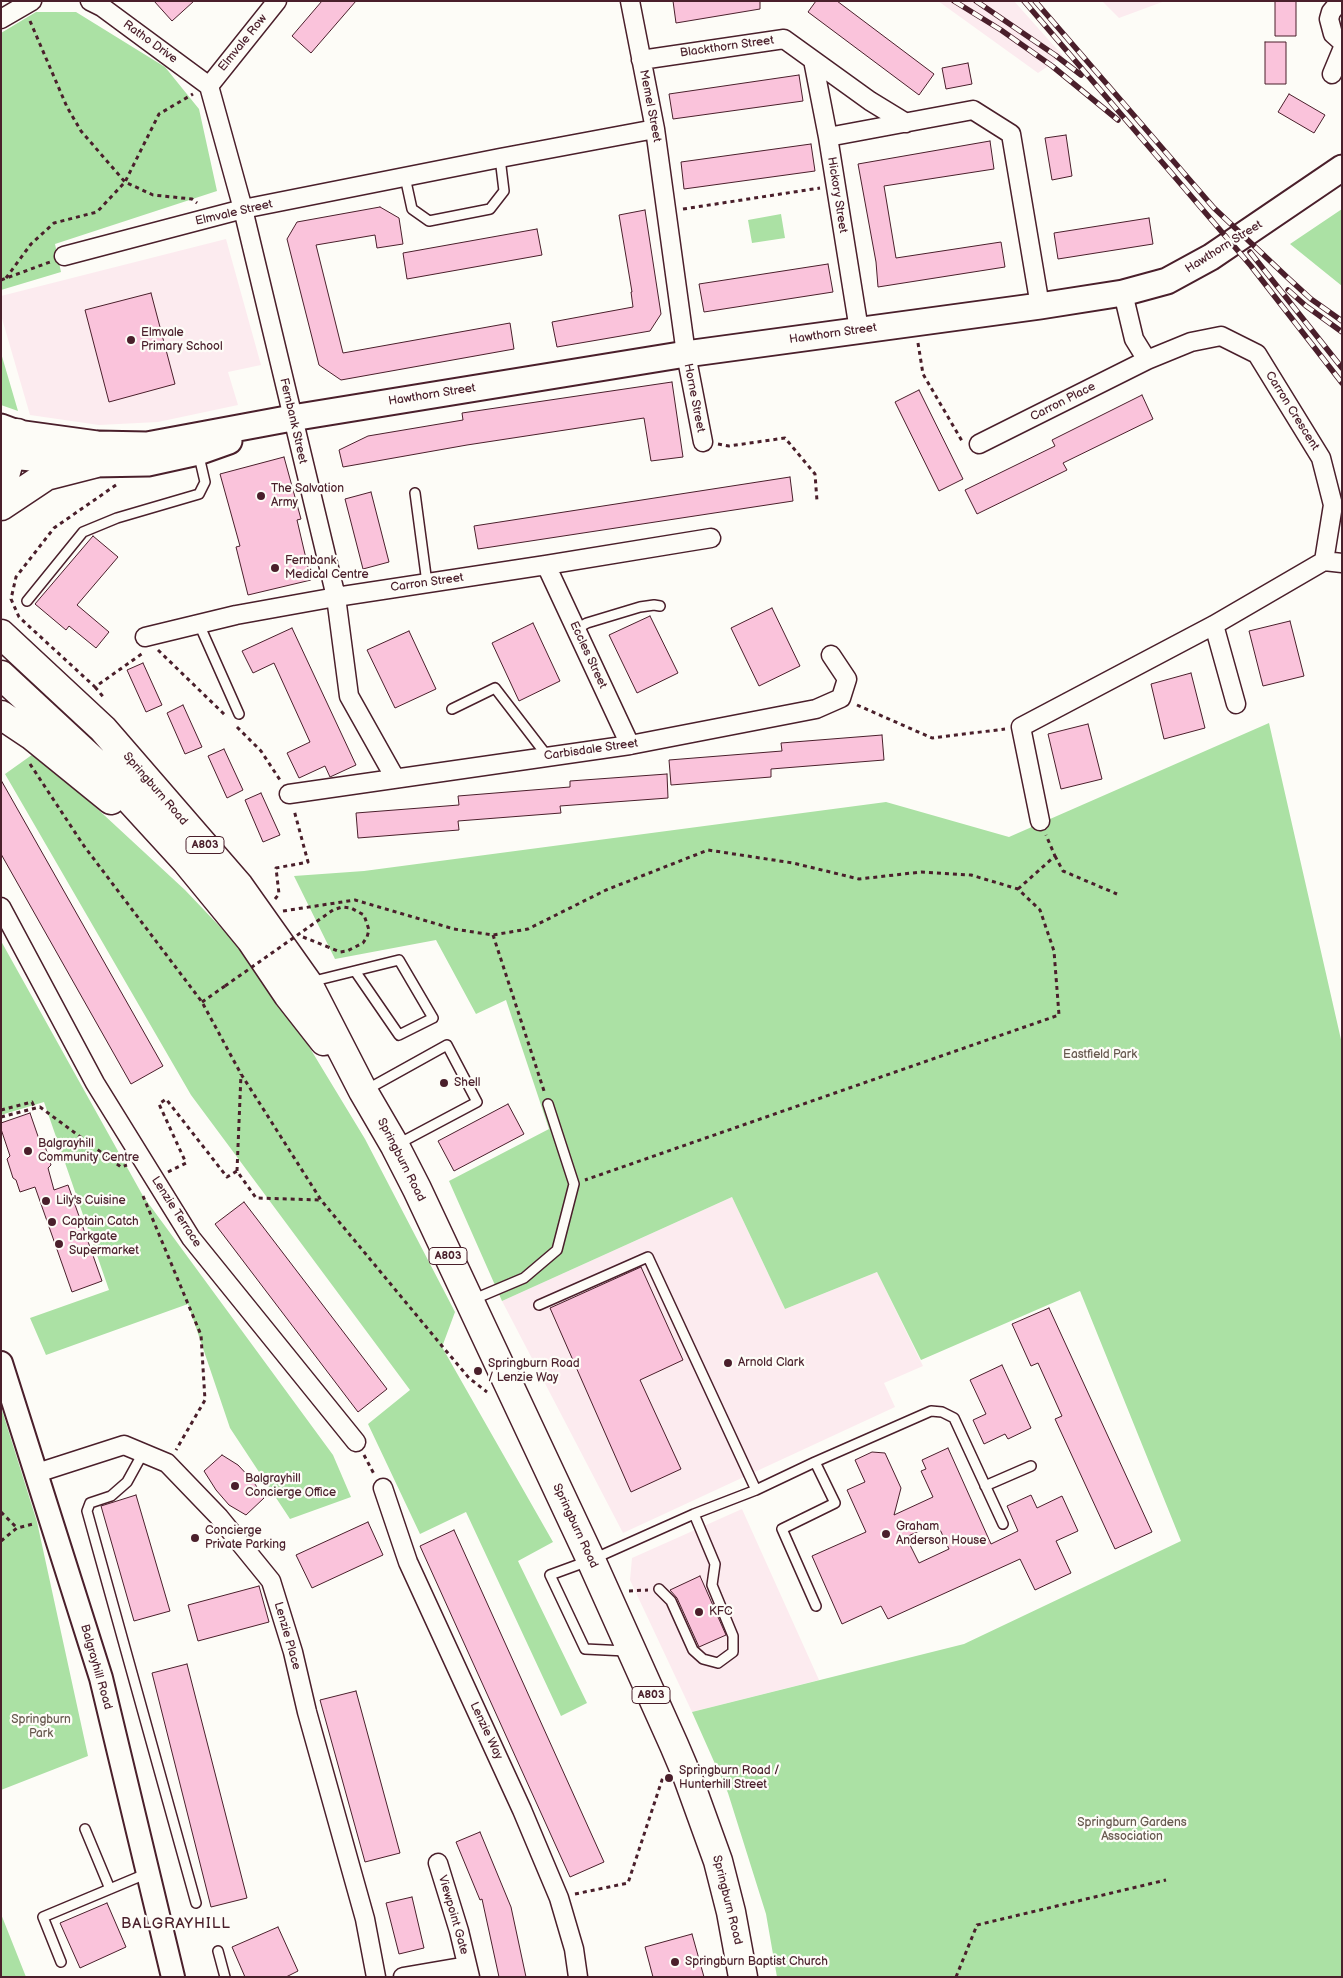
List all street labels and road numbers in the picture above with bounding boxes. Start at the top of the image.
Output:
street label: Elmvale Row [216,12,270,74]
street label: Ratho Drive [120,17,180,67]
street label: Blackthorn Street [679,33,775,61]
street label: Memel Street [636,69,664,143]
street label: Hickory Street [824,156,850,234]
street label: Elmvale Street [194,197,274,229]
street label: Hawthorn Street [1183,218,1265,276]
street label: Hawthorn Street [788,321,878,347]
street label: Horne Street [680,362,708,434]
street label: Carron Crescent [1262,369,1322,453]
street label: Fernbank Street [276,377,310,465]
street label: Carron Place [1028,379,1098,425]
street label: Hawthorn Street [387,381,477,409]
street label: Carron Street [390,571,464,595]
street label: Eccles Street [566,619,610,691]
street label: Carbisdale Street [543,736,639,764]
street label: Springburn Road [119,750,191,828]
road number: A803 [186,836,224,854]
street label: Springburn Road [374,1116,428,1204]
street label: Lenzie Terrace [148,1174,204,1250]
road number: A803 [429,1248,467,1264]
street label: Springburn Road [549,1481,601,1571]
street label: Lenzie Place [270,1600,304,1672]
street label: Balgrayhill Road [77,1623,115,1711]
road number: A803 [632,1686,670,1704]
street label: Lenzie Way [466,1700,506,1762]
street label: Springburn Road [709,1854,745,1946]
street label: Viewpoint Gate [435,1874,471,1956]

